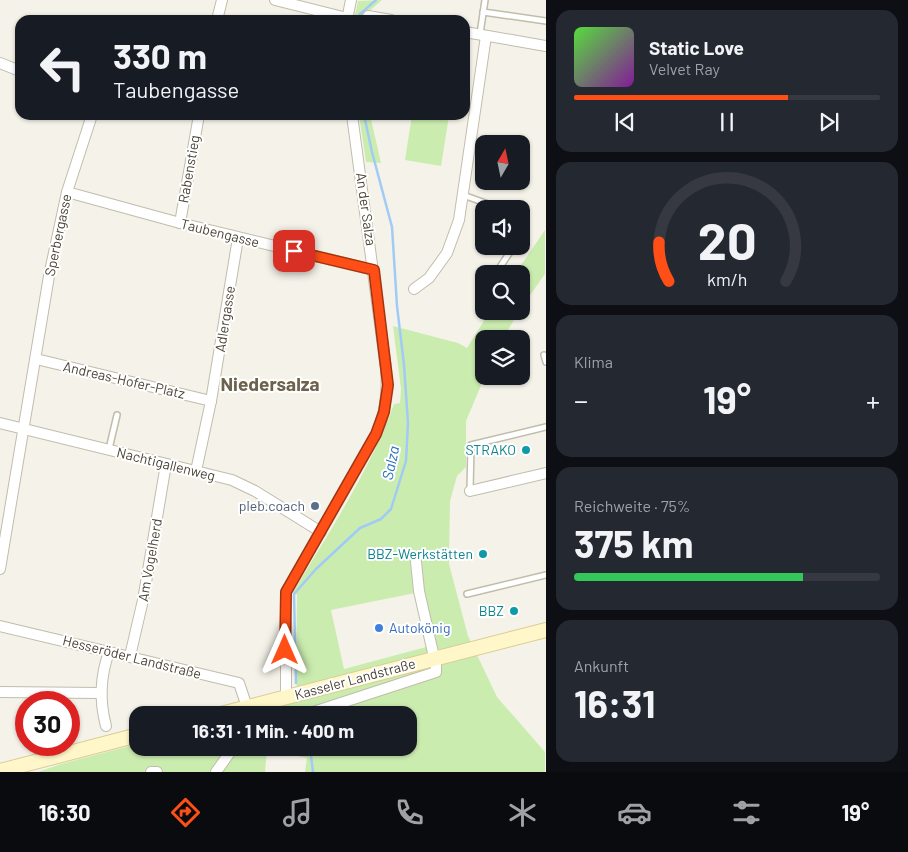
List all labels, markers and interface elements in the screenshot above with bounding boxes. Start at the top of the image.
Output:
text: 330 m [113,34,207,76]
icon: left [30,35,95,100]
text: Static Love [649,36,744,59]
text: Velvet Ray [649,59,720,78]
text: Taubengasse [113,76,239,102]
icon: previous [611,108,639,136]
icon: pause [713,108,741,136]
icon: next [815,108,843,136]
street label: Rabenstieg [174,134,203,204]
north arrow [475,135,530,190]
map controls [475,135,530,385]
street label: An der Salza [353,171,380,247]
street label: Sperbergasse [40,192,75,278]
button: sound [475,200,530,255]
text: 20 [698,208,756,270]
street label: Taubengasse [179,215,261,250]
pin [273,230,315,272]
icon: arrive [280,237,308,265]
button: search [475,265,530,320]
text: km/h [707,268,747,290]
street label: Adlergasse [211,285,238,353]
button: layers [475,330,530,385]
text: Klima [574,352,613,371]
street label: Andreas-Hofer-Platz [62,357,187,402]
district label: Niedersalza [220,372,320,395]
text: 19° [703,376,751,422]
text: − [574,383,588,417]
text: + [866,383,880,417]
place label: STRAKO [465,441,516,458]
street label: Nachtigallenweg [115,443,217,484]
water label: Salza [378,444,402,481]
marker: STRAKO [520,444,532,456]
text: Reichweite · 75% [574,496,690,515]
place label: pleb.coach [239,497,305,514]
marker: pleb.coach [309,500,321,512]
street label: Am Vogelherd [134,517,165,603]
text: 375 km [574,520,693,566]
place label: BBZ-Werkstätten [367,545,473,562]
marker: BBZ-Werkstätten [477,548,489,560]
place label: BBZ [479,602,504,619]
marker: BBZ [508,605,520,617]
place label: Autokönig [389,619,450,636]
marker: Autokönig [373,622,385,634]
position arrow [258,623,310,675]
street label: Hesseröder Landstraße [61,631,203,682]
street label: Kasseler Landstraße [293,654,417,703]
text: Ankunft [574,656,629,675]
text: 16:31 [574,680,656,726]
speed limit sign: 30 [15,691,80,756]
text: 16:31 · 1 Min. · 400 m [192,719,354,742]
icon: directions [168,795,203,830]
icon: music [280,795,315,830]
icon: phone [392,795,427,830]
icon: climate [505,795,540,830]
icon: car [617,795,652,830]
icon: filters [729,795,764,830]
text: 16:30 [39,799,91,825]
text: 19° [842,799,869,825]

